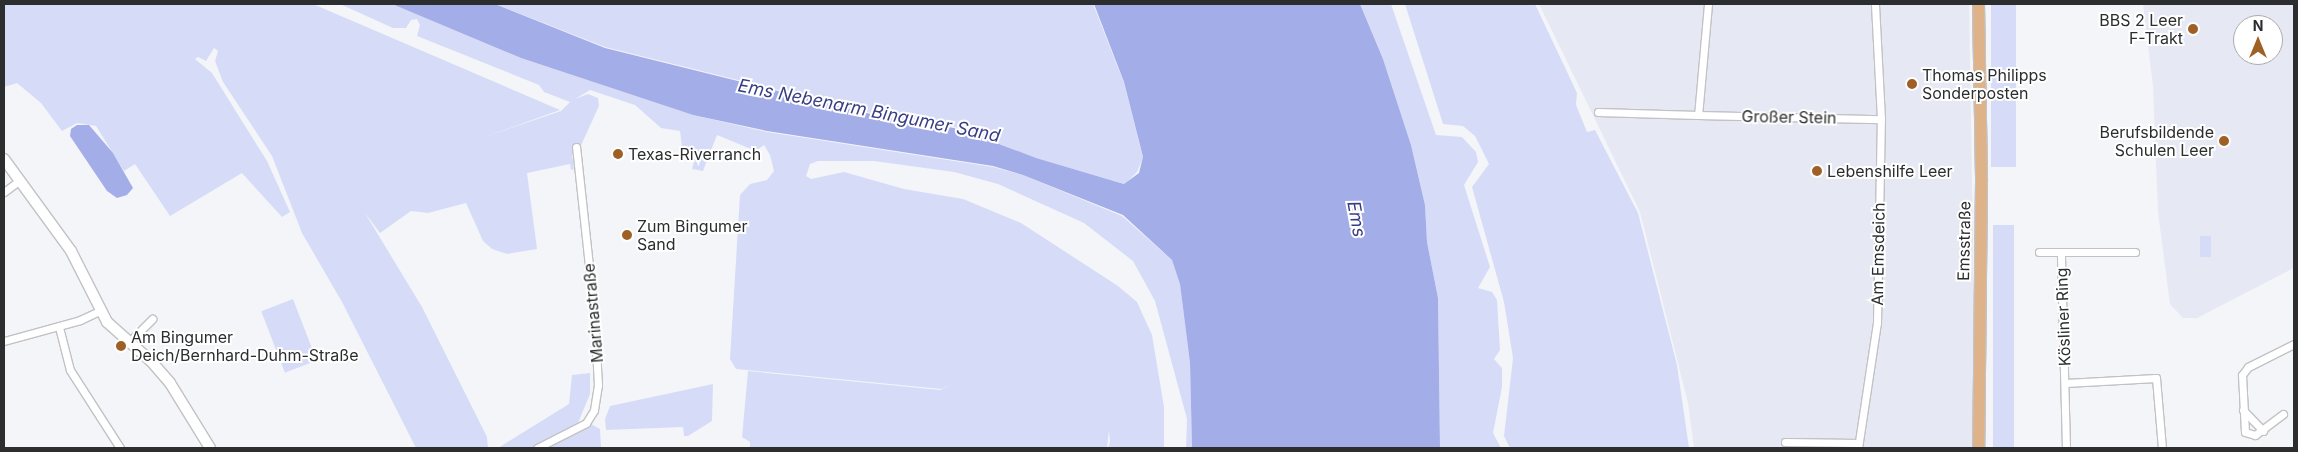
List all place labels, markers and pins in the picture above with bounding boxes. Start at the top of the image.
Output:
place label: BBS 2 Leer F-Trakt [2099,10,2183,48]
marker: BBS 2 Leer F-Trakt [2187,23,2199,35]
place label: Thomas Philipps Sonderposten [1922,65,2047,103]
marker: Thomas Philipps Sonderposten [1906,78,1918,90]
place label: Berufsbildende Schulen Leer [2099,122,2214,160]
marker: Berufsbildende Schulen Leer [2218,135,2230,147]
place label: Texas-Riverranch [628,144,761,164]
marker: Texas-Riverranch [612,148,624,160]
place label: Lebenshilfe Leer [1827,161,1953,181]
marker: Lebenshilfe Leer [1811,165,1823,177]
place label: Zum Bingumer Sand [637,216,747,254]
marker: Zum Bingumer Sand [621,229,633,241]
place label: Am Bingumer Deich/Bernhard-Duhm-Straße [131,327,359,365]
marker: Am Bingumer Deich/Bernhard-Duhm-Straße [115,340,127,352]

